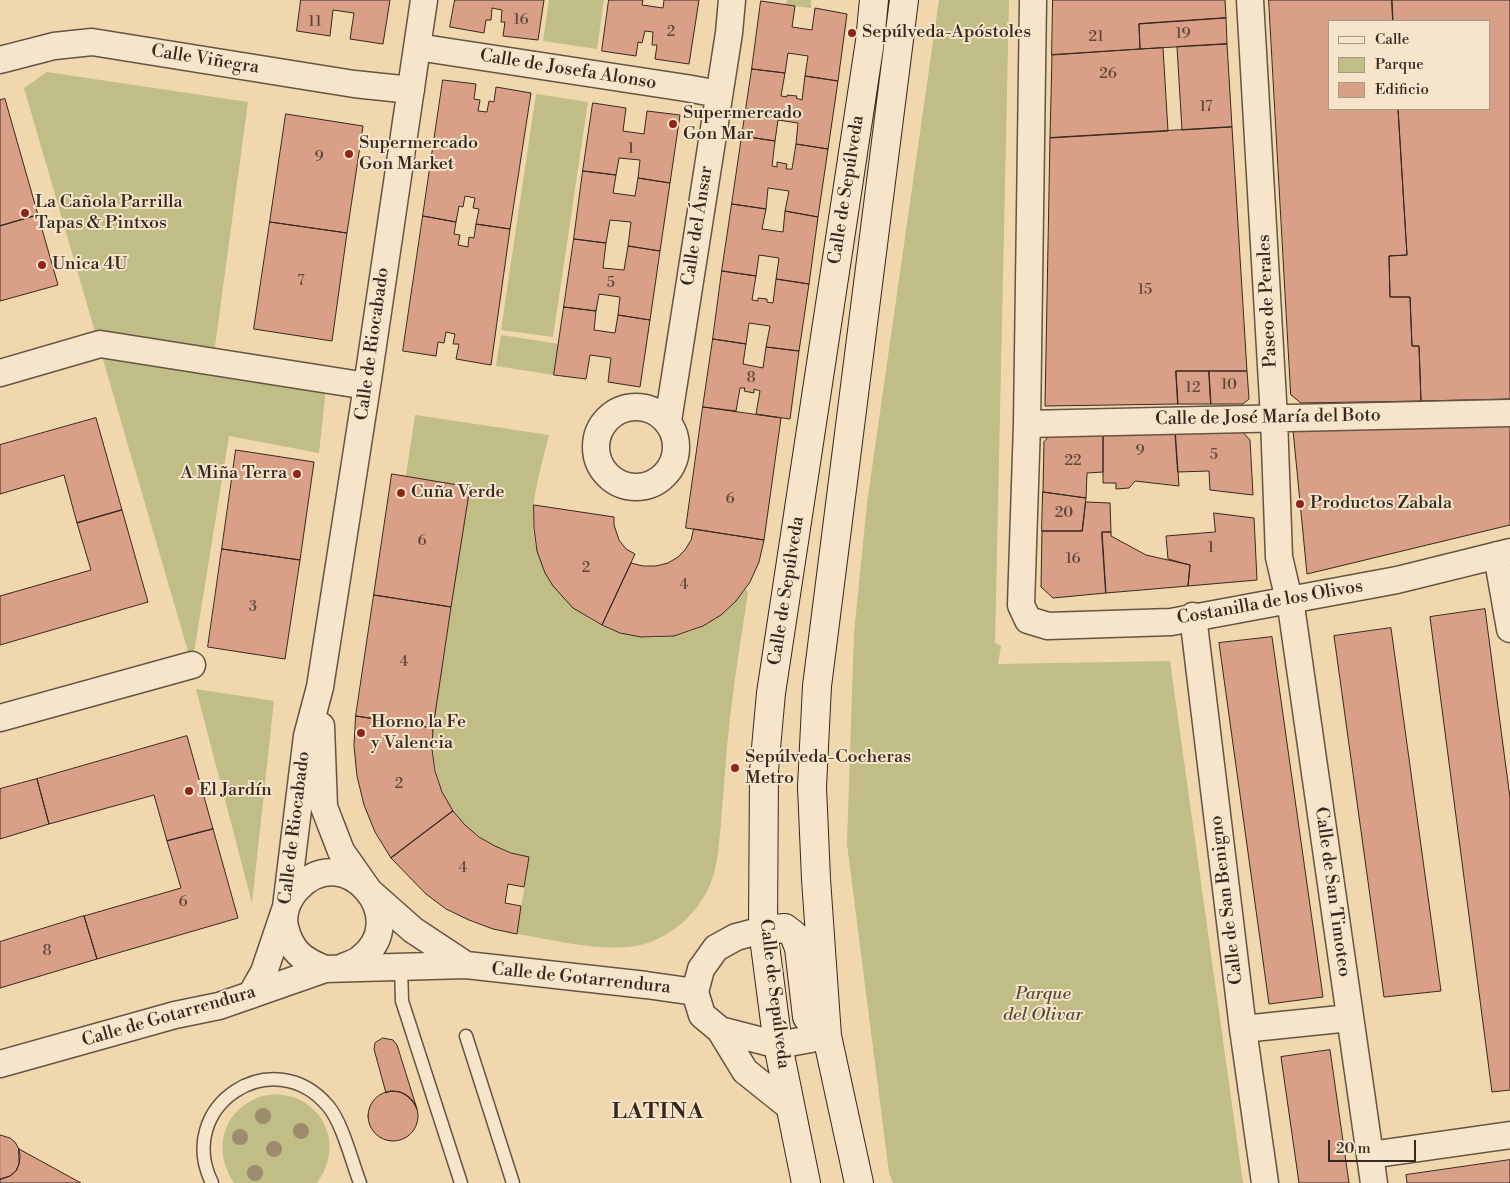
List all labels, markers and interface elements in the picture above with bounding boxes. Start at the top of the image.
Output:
house number: 16 [513,11,529,29]
house number: 11 [308,13,322,31]
legend [1328,20,1490,110]
place label: Sepúlveda-Apóstoles [862,22,1031,44]
house number: 2 [667,23,675,41]
house number: 19 [1175,25,1191,43]
marker: Sepúlveda-Apóstoles [846,27,858,39]
house number: 21 [1088,28,1104,46]
text: Calle [1375,30,1409,49]
street label: Calle Viñegra [149,41,261,79]
street label: Calle de Josefa Alonso [478,45,658,95]
text: Parque [1375,55,1424,74]
house number: 26 [1099,65,1117,83]
text: Edificio [1375,80,1429,99]
house number: 17 [1199,98,1213,116]
place label: Supermercado Gon Mar [683,103,802,146]
street label: Calle de Sepúlveda [825,114,869,266]
marker: Supermercado Gon Mar [667,118,679,130]
place label: Supermercado Gon Market [359,133,478,176]
house number: 1 [628,140,634,158]
house number: 9 [314,148,324,166]
marker: Supermercado Gon Market [343,148,355,160]
street label: Calle del Ánsar [678,164,718,288]
place label: La Cañola Parrilla Tapas & Pintxos [35,192,183,234]
marker: La Cañola Parrilla Tapas & Pintxos [19,207,31,219]
street label: Paseo de Perales [1254,234,1282,368]
place label: Unica 4U [52,254,127,276]
marker: Unica 4U [36,259,48,271]
street label: Calle de Riocabado [352,266,394,422]
house number: 7 [297,272,305,290]
house number: 5 [607,274,615,292]
house number: 15 [1138,281,1152,299]
house number: 8 [746,369,756,387]
house number: 10 [1221,376,1237,394]
house number: 12 [1185,379,1201,397]
street label: Calle de José María del Boto [1155,405,1381,431]
house number: 9 [1135,442,1145,460]
house number: 5 [1210,446,1218,464]
house number: 22 [1064,452,1082,470]
place label: A Miña Terra [180,463,287,485]
marker: A Miña Terra [291,468,303,480]
place label: Cuña Verde [411,482,505,504]
marker: Cuña Verde [395,487,407,499]
house number: 6 [725,490,735,508]
place label: Productos Zabala [1310,493,1452,515]
marker: Productos Zabala [1294,498,1306,510]
house number: 20 [1055,504,1073,522]
street label: Calle de Sepúlveda [765,515,809,667]
house number: 6 [417,532,427,550]
house number: 1 [1208,539,1214,557]
house number: 16 [1065,550,1081,568]
house number: 2 [582,559,590,577]
house number: 4 [680,576,688,594]
street label: Costanilla de los Olivos [1175,576,1365,630]
house number: 3 [249,598,257,616]
house number: 4 [400,653,408,671]
place label: Horno la Fe y Valencia [371,712,466,754]
marker: Horno la Fe y Valencia [355,727,367,739]
place label: Sepúlveda-Cocheras Metro [745,747,911,790]
street label: Calle de Riocabado [275,750,315,906]
marker: Sepúlveda-Cocheras Metro [729,762,741,774]
house number: 2 [395,775,403,793]
place label: El Jardín [199,780,272,802]
marker: El Jardín [183,785,195,797]
street label: Calle de San Timoteo [1309,806,1355,978]
street label: Calle de San Benigno [1206,814,1248,986]
house number: 4 [459,859,467,877]
house number: 6 [178,893,188,911]
street label: Calle de Sepúlveda [754,918,794,1070]
house number: 8 [42,942,52,960]
street label: Calle de Gotarrendura [490,959,672,999]
street label: Calle de Gotarrendura [80,982,258,1052]
park label: Parque del Olivar [1003,984,1083,1026]
district label: LATINA [611,1100,705,1126]
scale bar [1330,1130,1418,1162]
text: 20 m [1336,1139,1371,1158]

